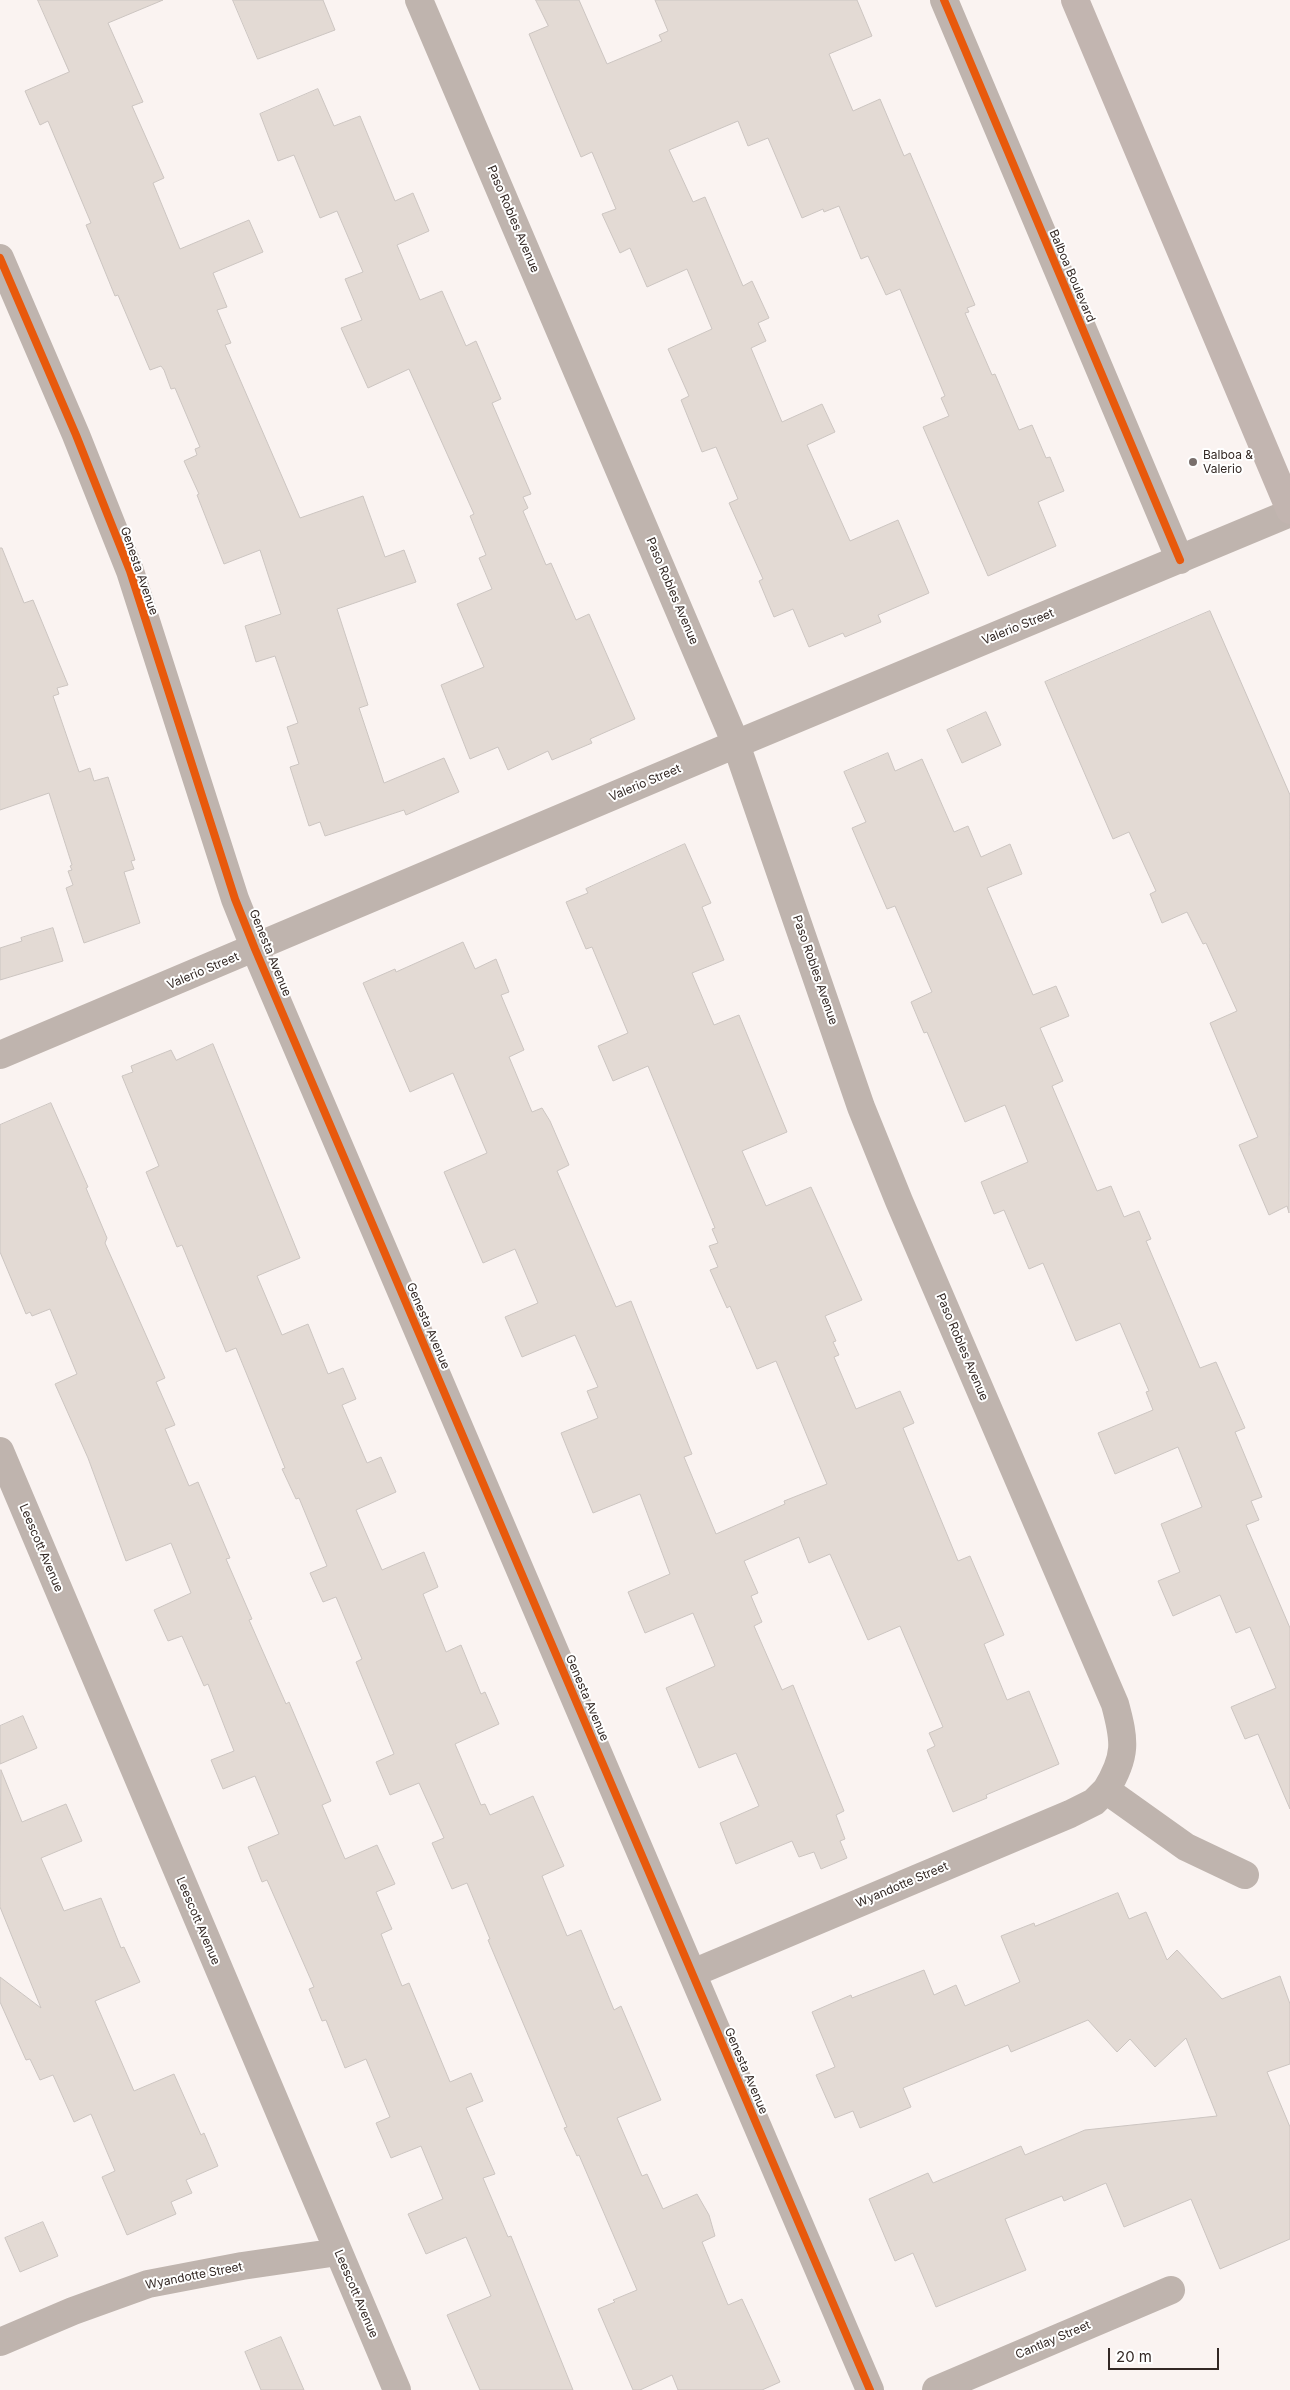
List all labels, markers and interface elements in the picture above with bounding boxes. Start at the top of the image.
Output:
street label: Paso Robles Avenue [484,163,542,275]
street label: Balboa Boulevard [1046,228,1098,324]
place label: Balboa & Valerio [1203,448,1253,476]
marker: Balboa & Valerio [1187,456,1199,468]
street label: Genesta Avenue [117,525,161,617]
street label: Paso Robles Avenue [643,535,701,647]
street label: Valerio Street [980,606,1056,648]
street label: Valerio Street [607,761,683,805]
street label: Genesta Avenue [246,907,294,999]
street label: Paso Robles Avenue [789,913,841,1027]
street label: Valerio Street [165,949,241,993]
street label: Genesta Avenue [403,1281,453,1371]
street label: Paso Robles Avenue [933,1291,991,1403]
street label: Leescott Avenue [16,1502,66,1594]
street label: Genesta Avenue [562,1653,612,1743]
street label: Wyandotte Street [854,1859,950,1911]
street label: Leescott Avenue [173,1875,223,1967]
street label: Genesta Avenue [721,2026,771,2116]
street label: Leescott Avenue [331,2248,381,2340]
street label: Wyandotte Street [144,2260,244,2292]
street label: Cantlay Street [1013,2318,1093,2362]
scale bar [1110,2338,1221,2370]
text: 20 m [1116,2347,1152,2366]

